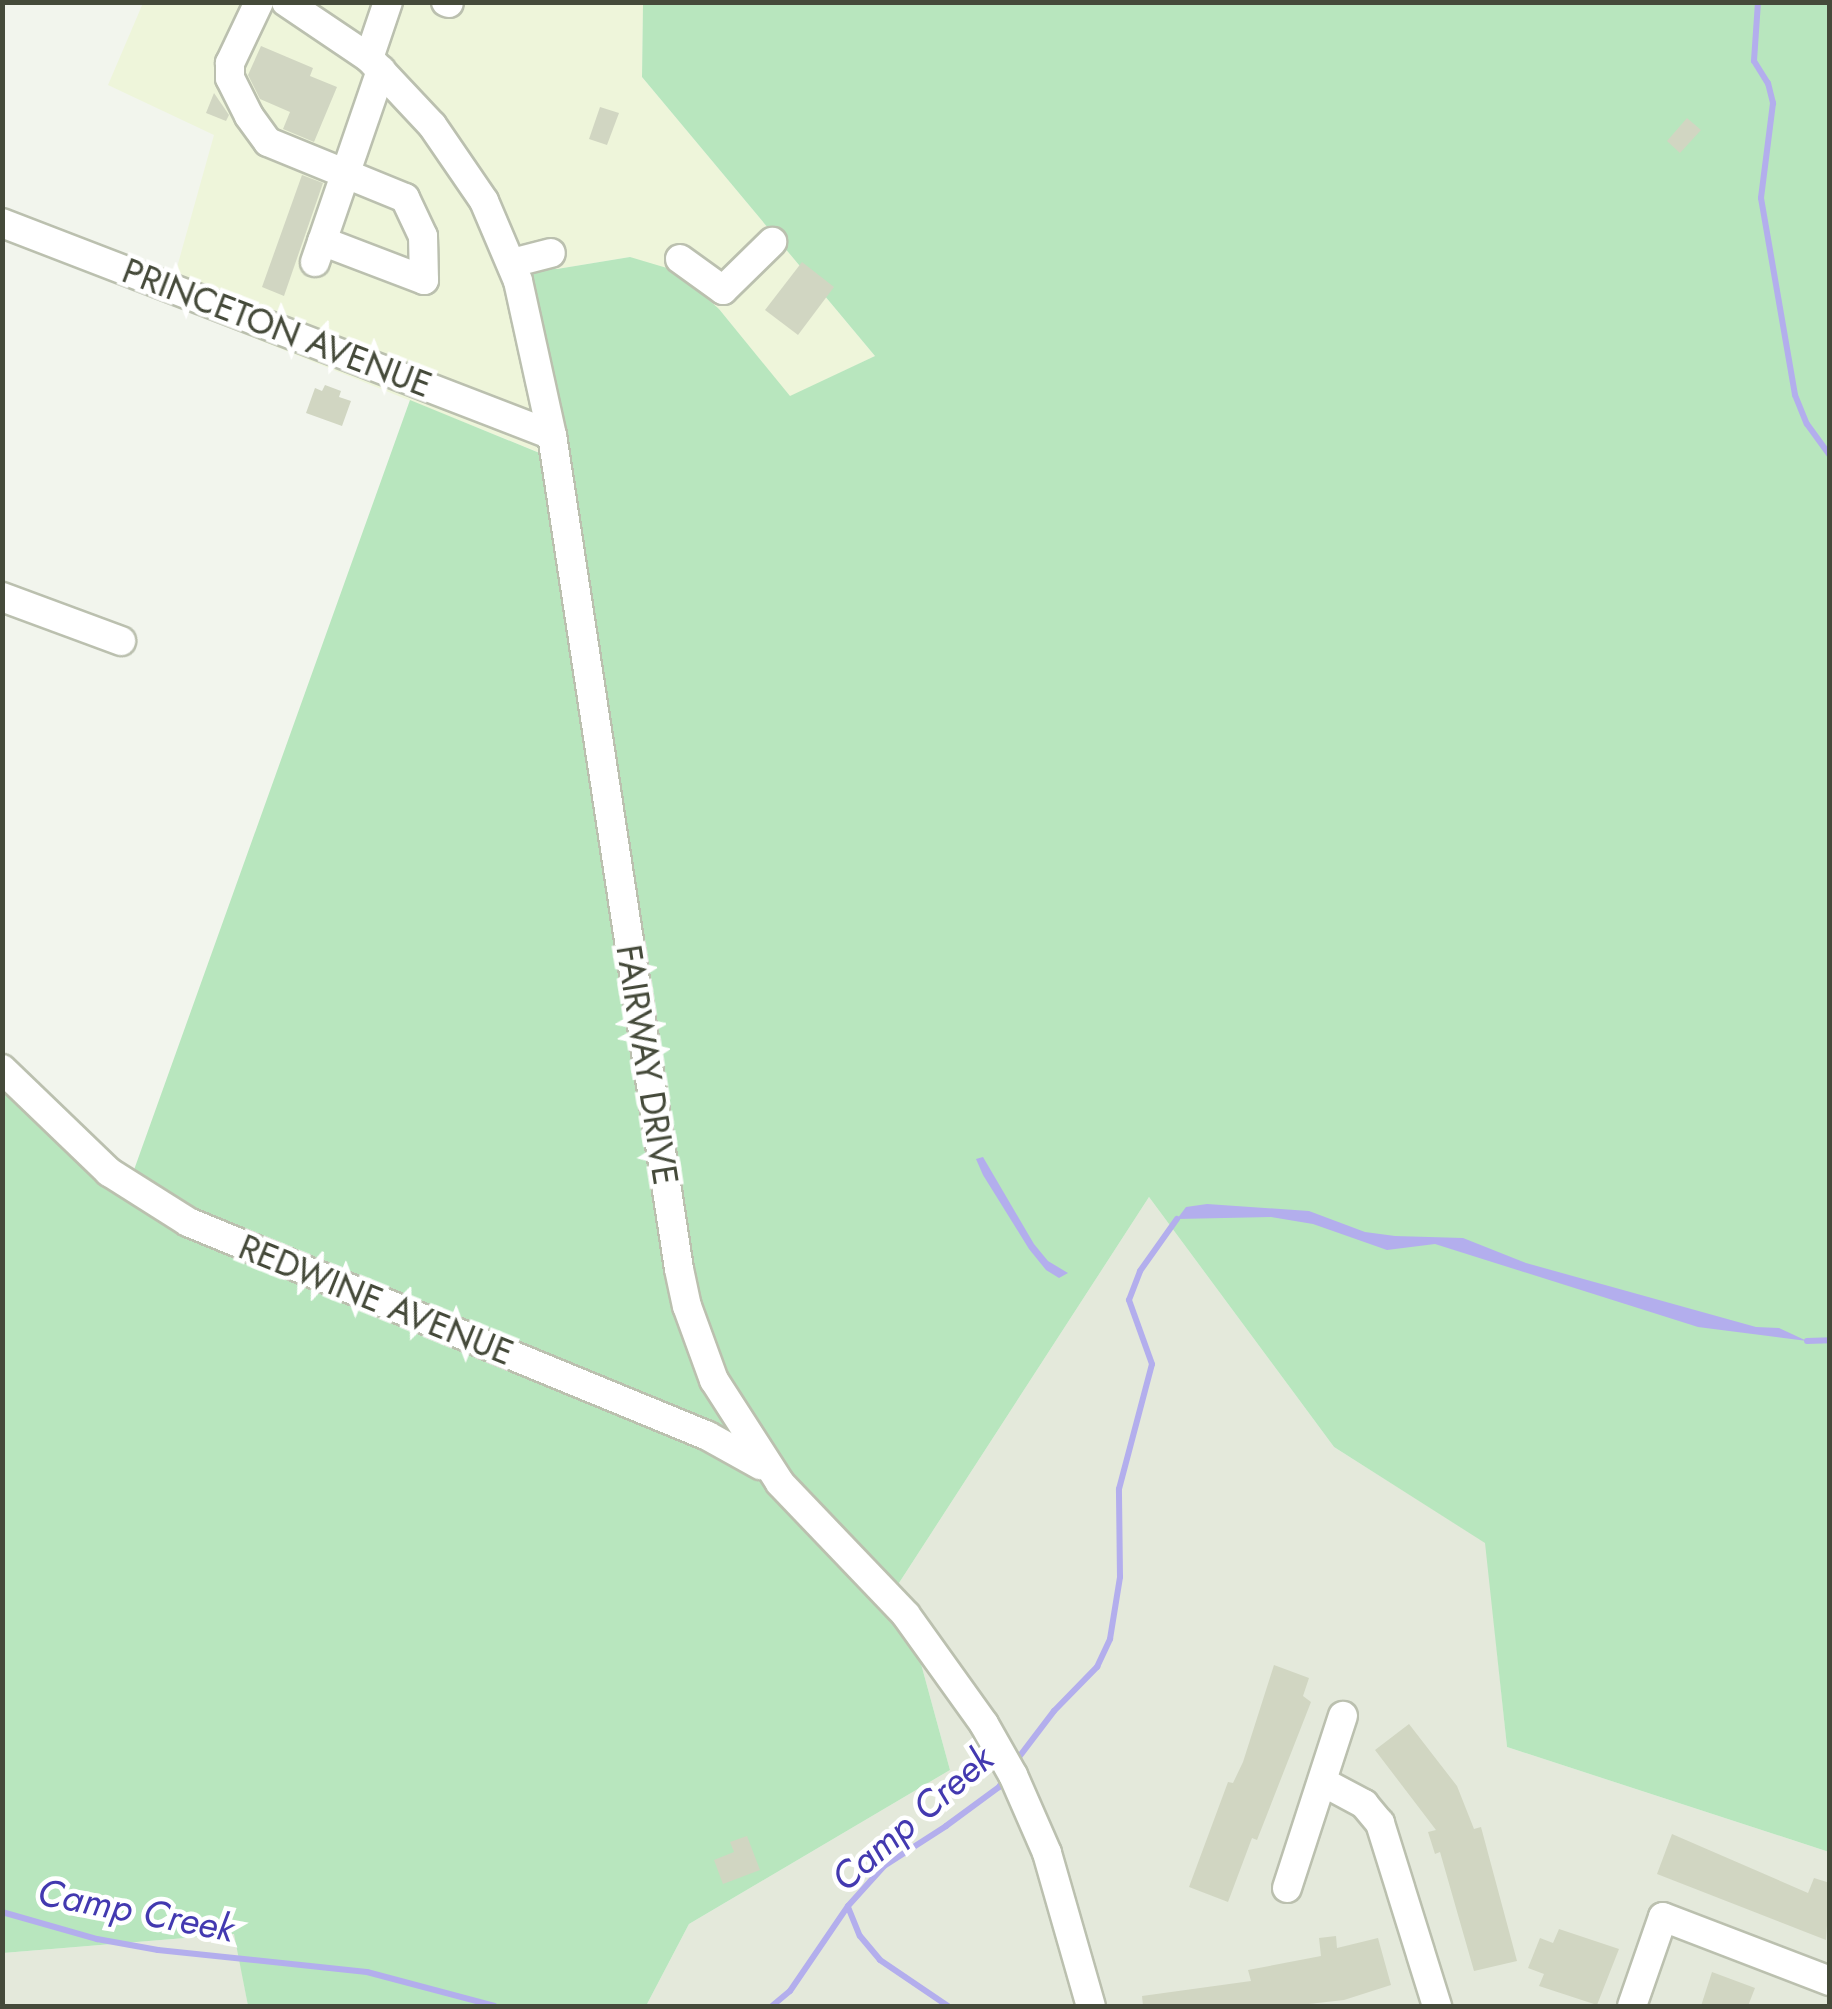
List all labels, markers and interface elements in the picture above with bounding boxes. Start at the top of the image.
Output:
street label: PRINCETON AVENUE [116,250,438,406]
street label: FAIRWAY DRIVE [607,942,687,1188]
street label: REDWINE AVENUE [233,1226,519,1374]
water label: Camp Creek [822,1735,1002,1901]
water label: Camp Creek [34,1869,238,1951]

